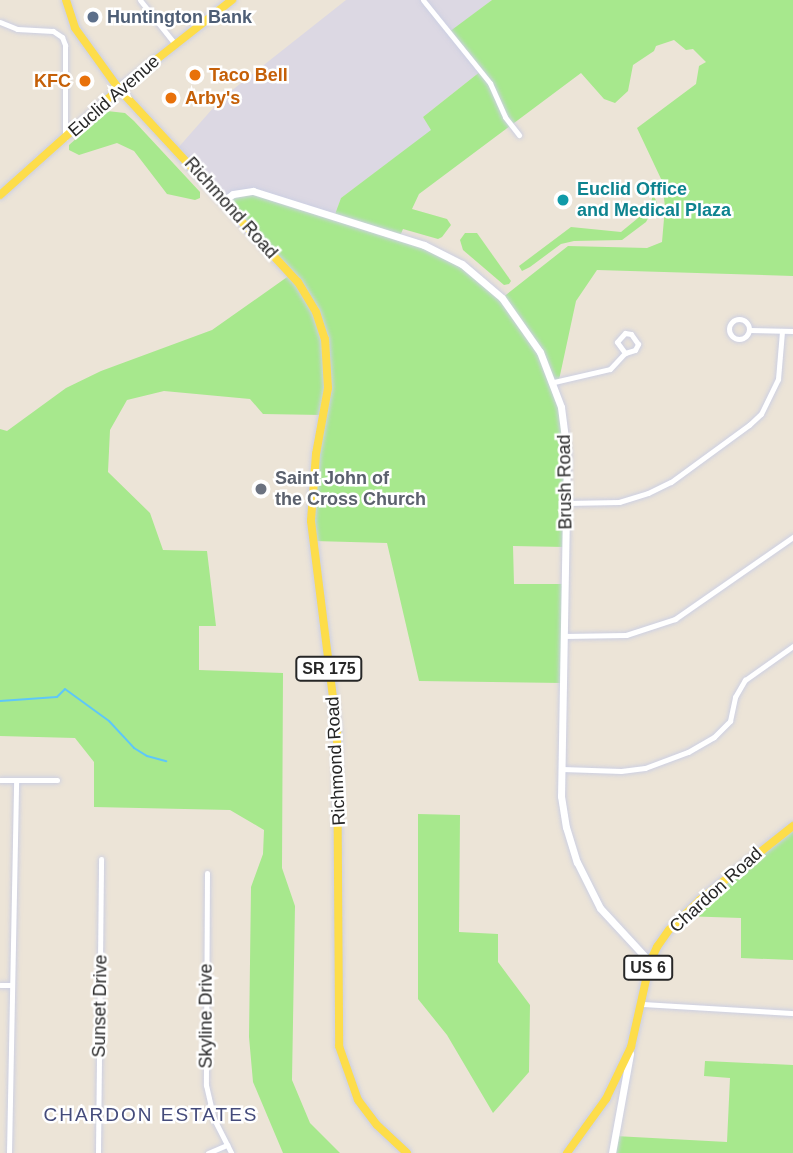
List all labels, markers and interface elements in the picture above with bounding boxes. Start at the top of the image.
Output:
place label: Huntington Bank [107,6,252,28]
marker: Huntington Bank [85,9,101,25]
street label: Euclid Avenue [64,50,164,142]
place label: Taco Bell [209,64,288,86]
marker: Taco Bell [187,67,203,83]
place label: KFC [34,70,71,92]
marker: KFC [77,73,93,89]
place label: Arby's [185,87,240,109]
marker: Arby's [163,90,179,106]
street label: Richmond Road [180,153,282,263]
place label: Euclid Office and Medical Plaza [577,179,731,222]
marker: Euclid Office and Medical Plaza [555,192,571,208]
street label: Brush Road [553,434,577,530]
place label: Saint John of the Cross Church [275,468,426,510]
marker: Saint John of the Cross Church [253,481,269,497]
road number: SR 175 [294,656,364,682]
street label: Richmond Road [322,696,350,826]
street label: Chardon Road [665,843,767,937]
street label: Sunset Drive [88,954,112,1058]
road number: US 6 [622,956,674,980]
street label: Skyline Drive [195,963,217,1069]
district label: CHARDON ESTATES [45,1104,257,1126]

